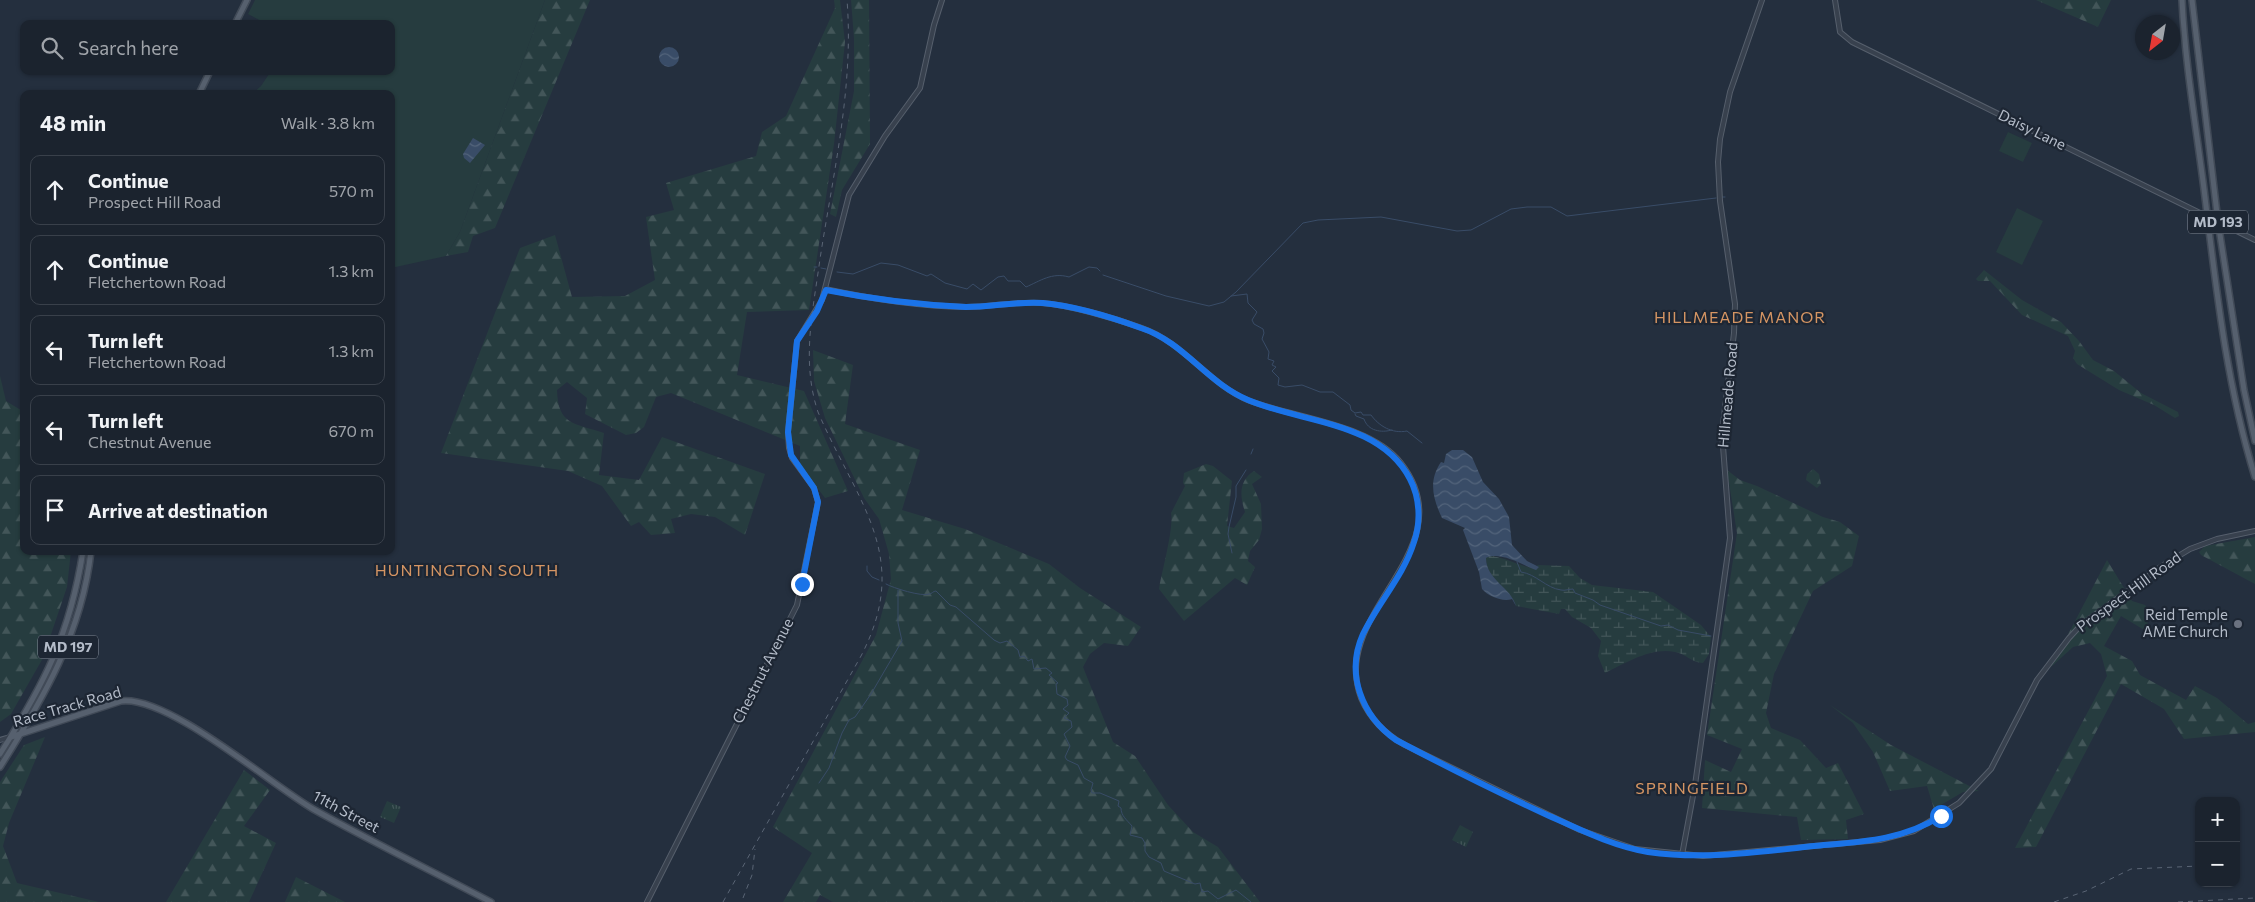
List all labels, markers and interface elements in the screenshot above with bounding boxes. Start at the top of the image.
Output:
north arrow [2135,15,2180,60]
search box [20,20,395,75]
icon: search [38,34,66,62]
text: Search here [78,36,178,59]
street label: Daisy Lane [1996,105,2069,153]
text: 48 min [40,110,106,135]
text: Walk · 3.8 km [281,113,375,132]
text: Continue [88,169,168,192]
icon: ahead [41,176,69,204]
text: 570 m [329,181,374,200]
text: Prospect Hill Road [88,192,221,211]
road number: MD 193 [2188,210,2248,233]
text: Continue [88,249,168,272]
icon: ahead [41,256,69,284]
text: 1.3 km [329,261,374,280]
text: Fletchertown Road [88,272,226,291]
district label: HILLMEADE MANOR [1654,307,1826,326]
text: Turn left [88,329,163,352]
icon: left [41,336,69,364]
text: 1.3 km [329,341,374,360]
street label: Hillmeade Road [1713,341,1741,449]
text: Fletchertown Road [88,352,226,371]
text: Turn left [88,409,163,432]
icon: left [41,416,69,444]
text: 670 m [328,421,374,440]
text: Chestnut Avenue [88,432,211,451]
icon: arrive [41,496,69,524]
text: Arrive at destination [88,499,268,522]
street label: Prospect Hill Road [2073,547,2184,635]
district label: HUNTINGTON SOUTH [375,560,559,579]
route end [791,573,814,596]
place label: Reid Temple AME Church [2143,605,2228,640]
street label: Chestnut Avenue [728,615,796,726]
marker: Reid Temple AME Church [2232,618,2244,630]
road number: MD 197 [38,636,98,659]
street label: Race Track Road [11,682,123,730]
district label: SPRINGFIELD [1635,778,1749,797]
street label: 11th Street [310,786,383,836]
map controls [2195,797,2240,887]
button: + [2195,797,2240,842]
route start [1930,805,1953,828]
button: − [2195,842,2240,887]

